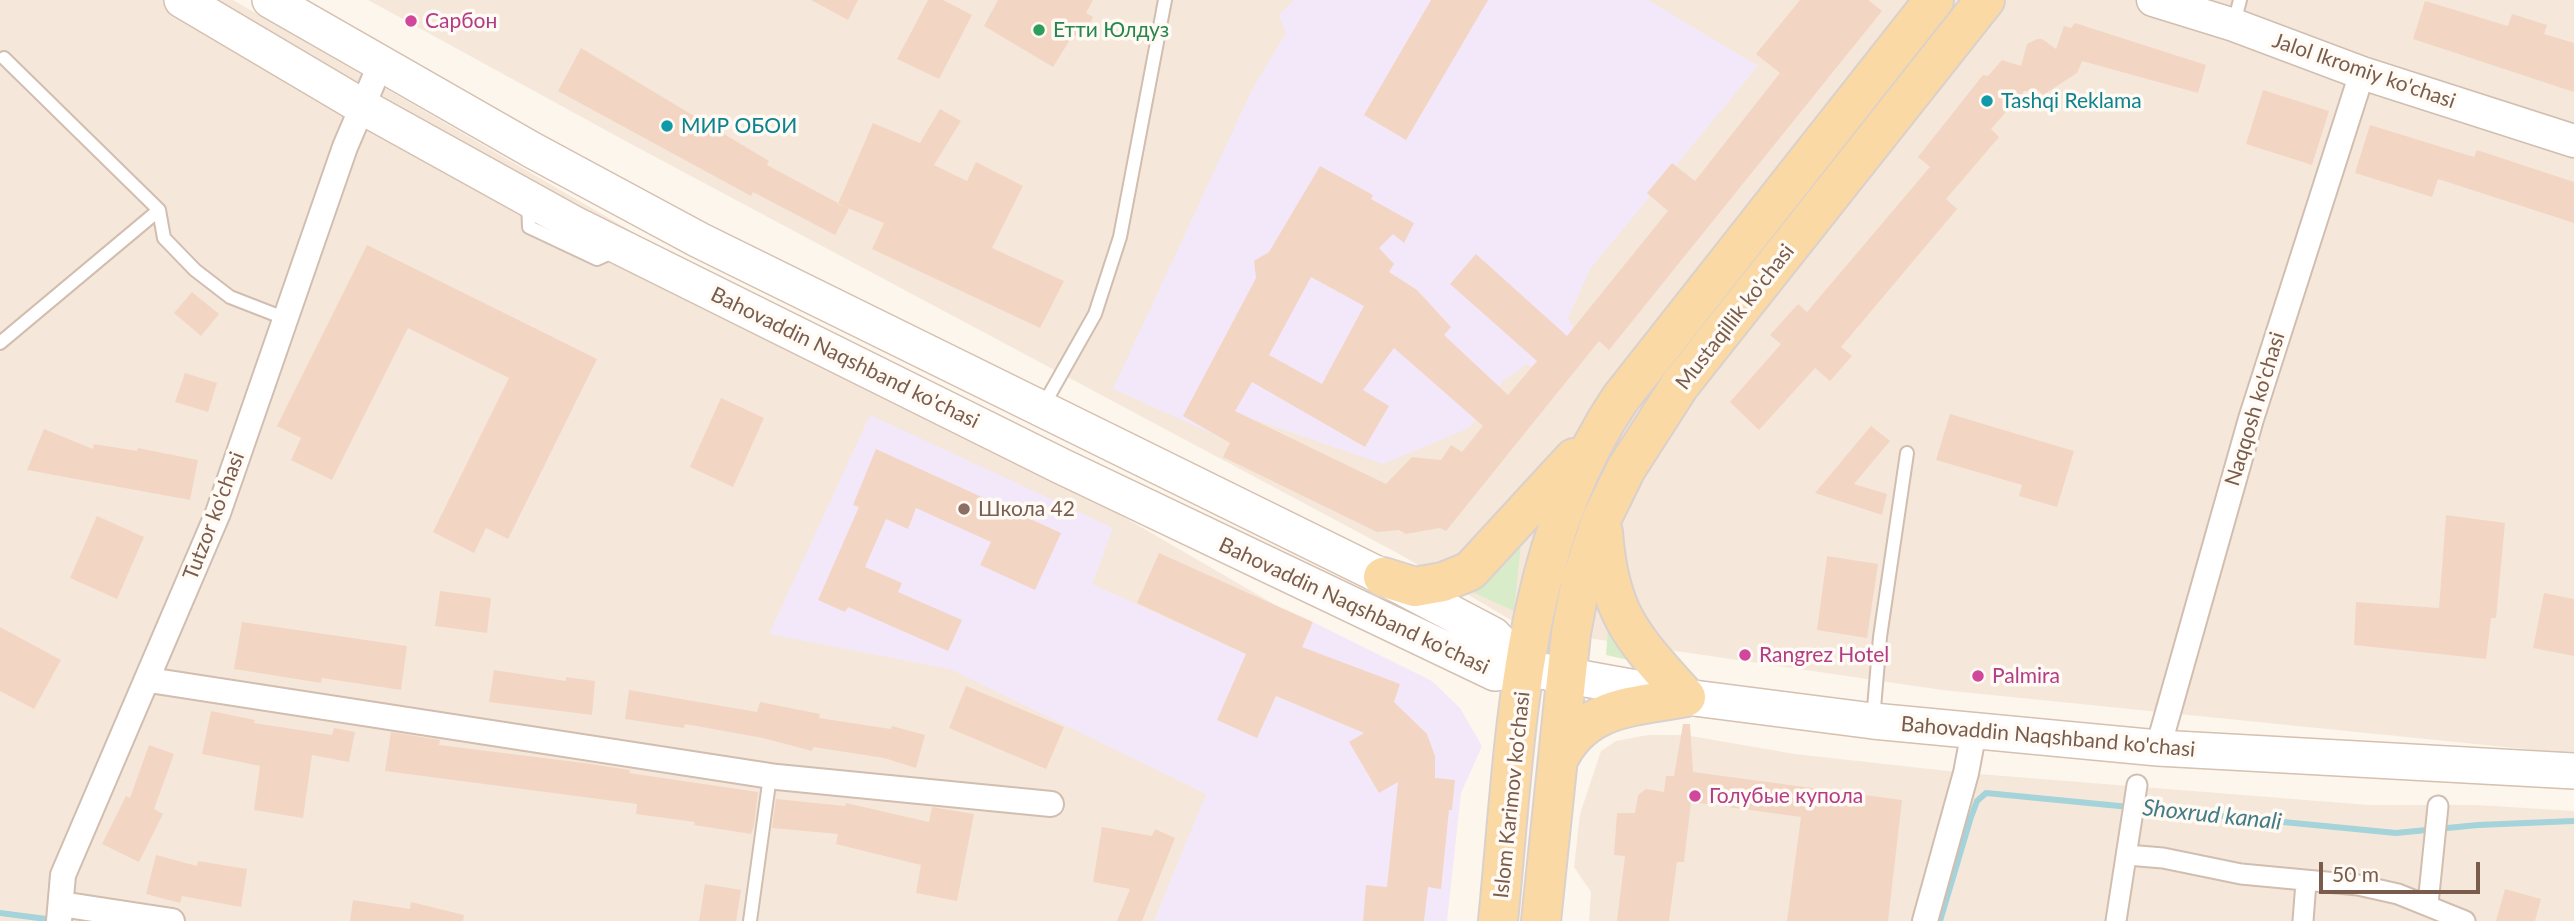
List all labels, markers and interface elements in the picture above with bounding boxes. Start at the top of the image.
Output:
place label: Сарбон [425,8,497,34]
marker: Сарбон [403,13,419,29]
place label: Етти Юлдуз [1053,17,1169,43]
marker: Етти Юлдуз [1031,22,1047,38]
street label: Jalol Ikromiy ko'chasi [2269,28,2459,114]
place label: Tashqi Reklama [2001,88,2142,114]
marker: Tashqi Reklama [1979,93,1995,109]
place label: МИР ОБОИ [681,113,797,139]
marker: МИР ОБОИ [659,118,675,134]
street label: Mustaqillik ko'chasi [1670,239,1800,395]
street label: Bahovaddin Naqshband ko'chasi [707,282,983,434]
street label: Naqqosh ko'chasi [2220,329,2290,489]
street label: Tutzor ko'chasi [178,448,250,584]
place label: Школа 42 [978,496,1075,522]
marker: Школа 42 [956,501,972,517]
street label: Bahovaddin Naqshband ko'chasi [1215,532,1493,680]
place label: Rangrez Hotel [1759,642,1889,668]
marker: Rangrez Hotel [1737,647,1753,663]
place label: Palmira [1992,663,2060,689]
marker: Palmira [1970,668,1986,684]
street label: Islom Karimov ko'chasi [1489,690,1535,900]
street label: Bahovaddin Naqshband ko'chasi [1900,712,2196,762]
place label: Голубые купола [1709,783,1863,809]
marker: Голубые купола [1687,788,1703,804]
water label: Shoxrud kanali [2141,794,2283,836]
scale bar [2322,848,2483,892]
text: 50 m [2332,861,2379,886]

